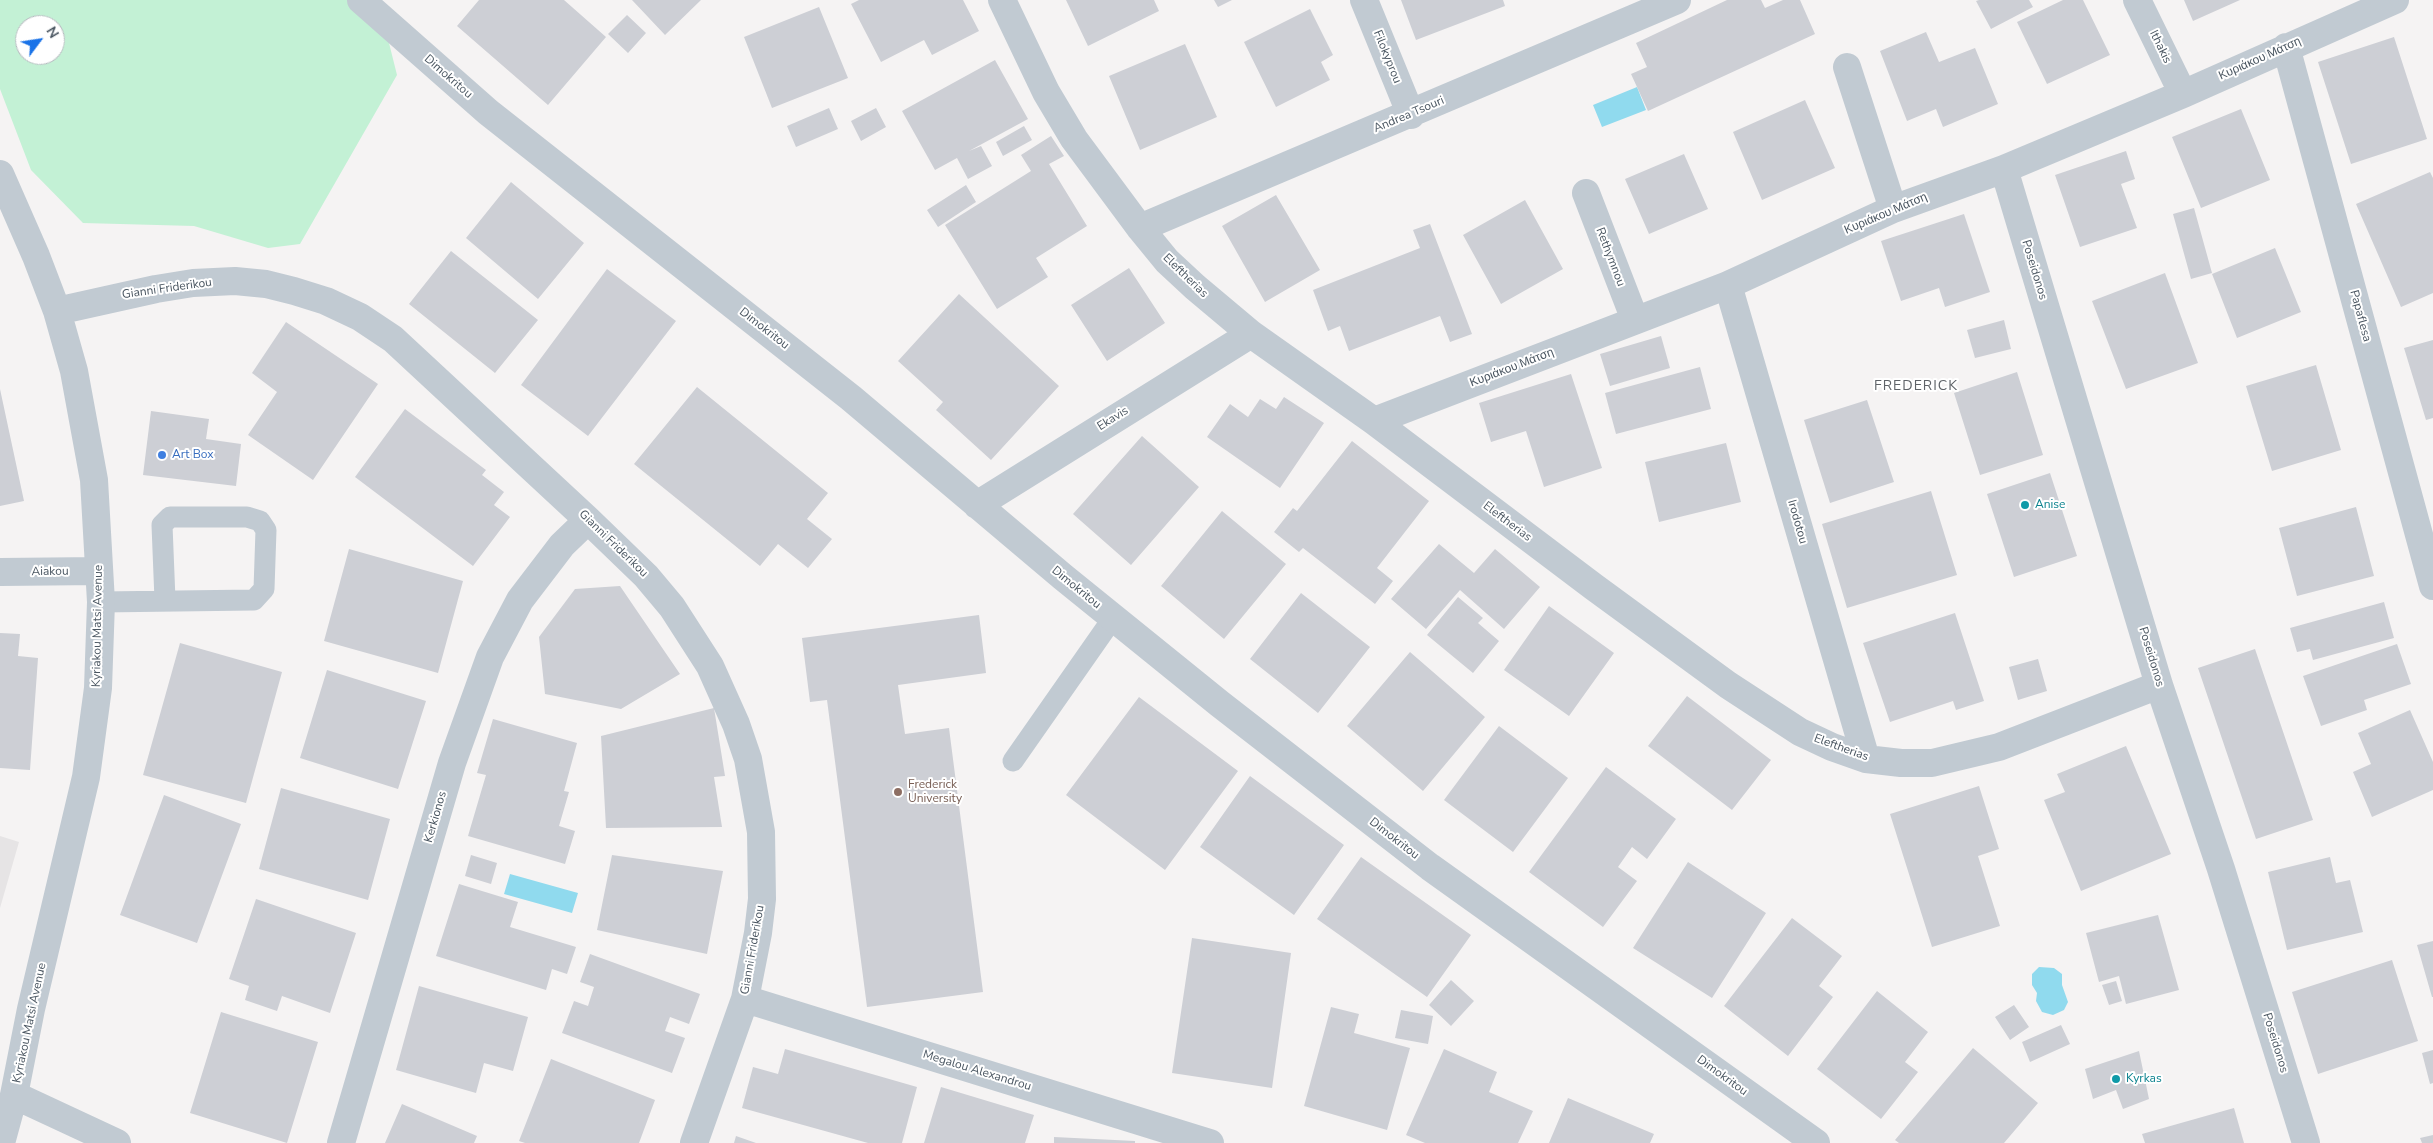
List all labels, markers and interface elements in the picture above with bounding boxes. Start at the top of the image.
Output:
north arrow [15,15,65,65]
text: N [42,23,63,42]
street label: Filokyprou [1370,28,1404,86]
street label: Ithakis [2146,28,2174,66]
street label: Κυριάκου Μάτση [2217,34,2303,84]
street label: Dimokritou [421,52,475,102]
street label: Andrea Tsouri [1372,94,1446,136]
street label: Κυριάκου Μάτση [1842,190,1930,238]
street label: Rethymnou [1592,226,1628,288]
street label: Poseidonos [2018,238,2050,302]
street label: Eleftherias [1159,251,1211,301]
street label: Gianni Friderikou [121,276,213,302]
street label: Papaflesa [2346,289,2374,343]
street label: Dimokritou [736,305,792,353]
street label: Κυριάκου Μάτση [1468,345,1556,391]
district label: FREDERICK [1873,379,1959,395]
street label: Ekavis [1095,404,1131,434]
place label: Art Box [172,448,214,462]
marker: Art Box [156,449,168,461]
street label: Irodotou [1784,498,1810,546]
place label: Anise [2035,498,2066,512]
street label: Eleftherias [1480,499,1534,545]
marker: Anise [2019,499,2031,511]
street label: Gianni Friderikou [575,507,651,581]
street label: Aiakou [31,564,69,580]
street label: Dimokritou [1048,564,1104,612]
street label: Kyriakou Matsi Avenue [90,565,106,687]
street label: Poseidonos [2135,625,2167,689]
street label: Eleftherias [1812,731,1870,765]
place label: Frederick University [908,778,962,806]
marker: Frederick University [892,786,904,798]
street label: Kerkionos [422,790,450,844]
street label: Dimokritou [1366,815,1422,863]
street label: Gianni Friderikou [738,904,768,996]
street label: Kyriakou Matsi Avenue [10,962,50,1084]
street label: Poseidonos [2259,1011,2291,1075]
street label: Megalou Alexandrou [921,1048,1033,1094]
street label: Dimokritou [1694,1053,1750,1099]
place label: Kyrkas [2126,1072,2162,1086]
marker: Kyrkas [2110,1073,2122,1085]

